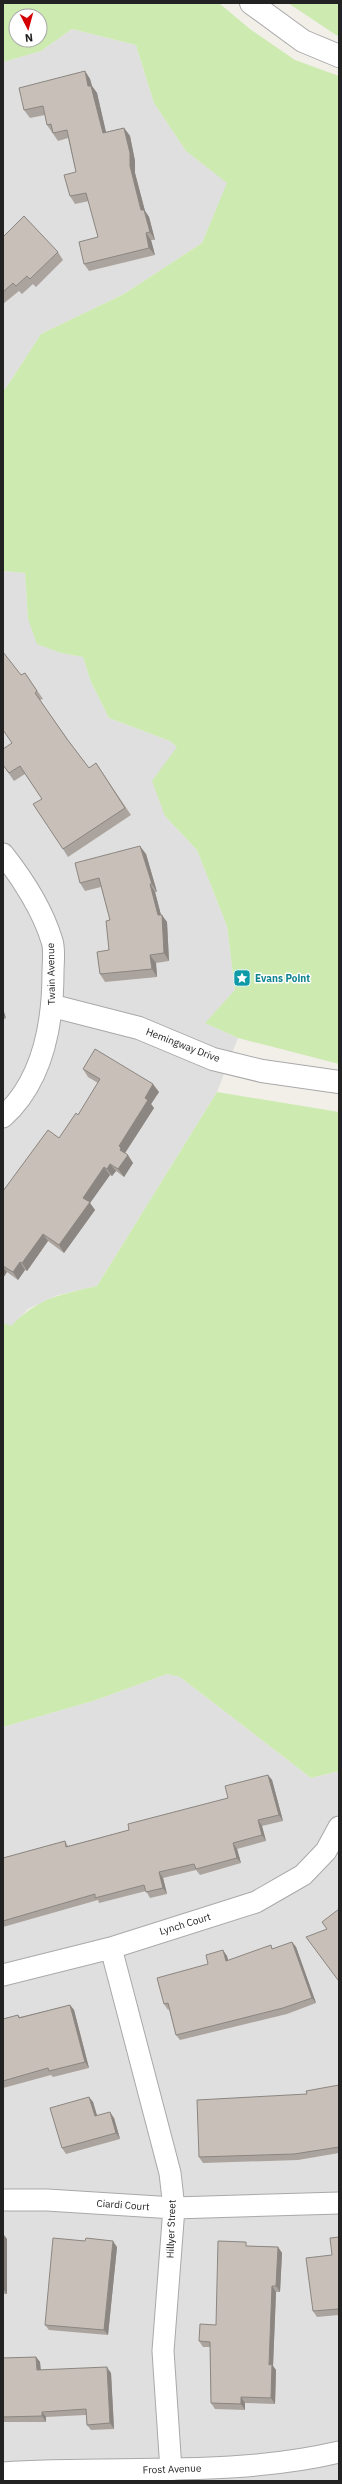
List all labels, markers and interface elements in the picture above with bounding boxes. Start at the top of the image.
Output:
north arrow [8,8,48,48]
text: N [24,31,34,45]
street label: Twain Avenue [44,942,58,1005]
place icon: Evans Point [232,968,252,988]
place label: Evans Point [255,972,310,985]
street label: Hemingway Drive [144,1025,222,1065]
street label: Lynch Court [158,1910,213,1938]
street label: Ciardi Court [96,2197,150,2213]
street label: Hillyer Street [163,2199,179,2259]
street label: Frost Avenue [142,2461,202,2477]

